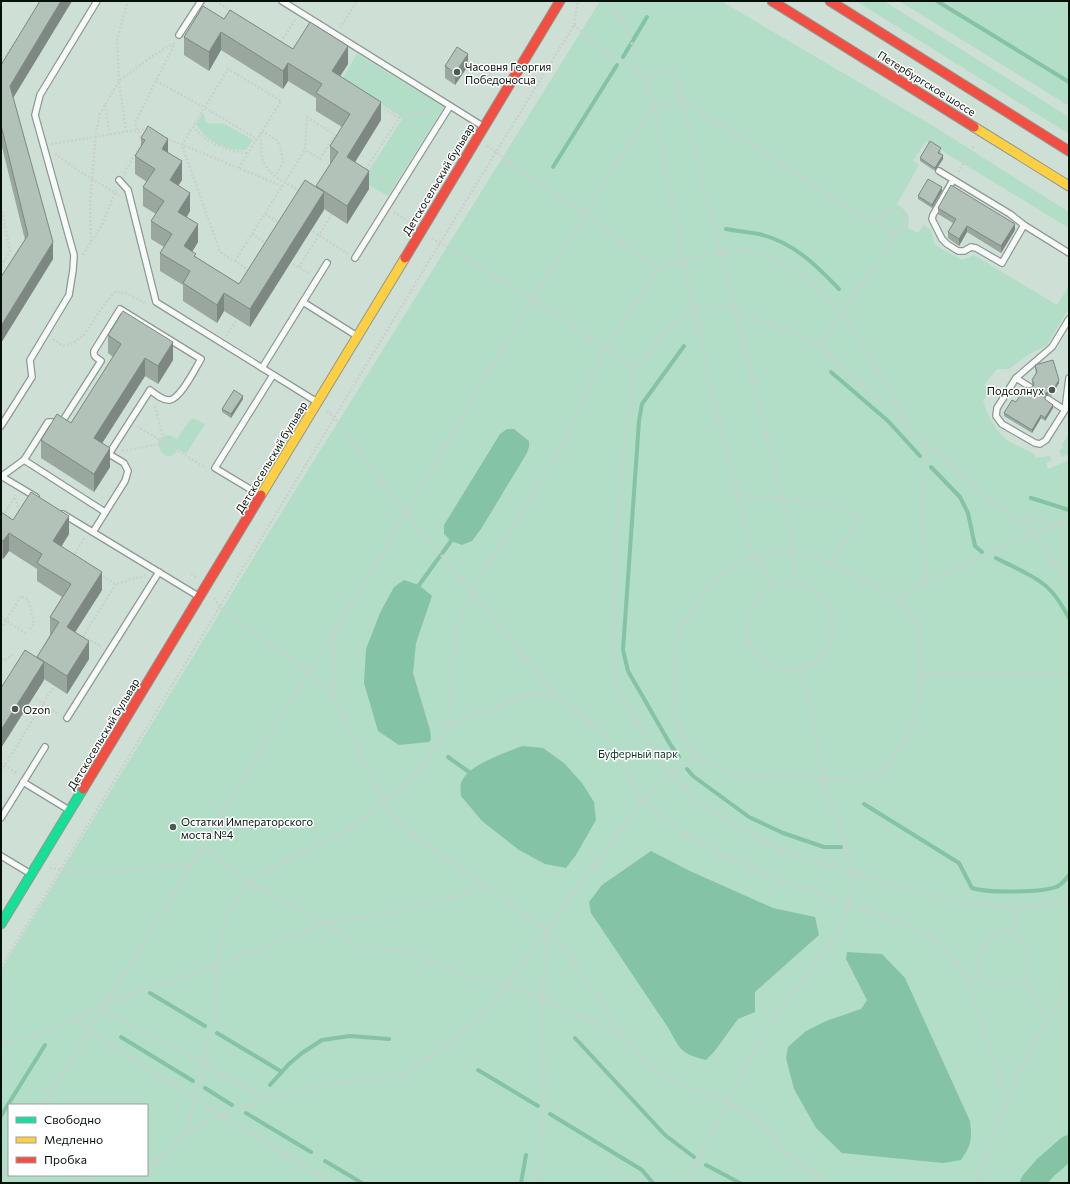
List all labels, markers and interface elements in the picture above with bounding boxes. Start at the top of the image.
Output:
street label: Петербургское шоссе [876,48,978,118]
place label: Часовня Георгия Победоносца [465,60,551,86]
marker: Часовня Георгия Победоносца [452,67,462,77]
street label: Детскосельский бульвар [399,121,477,237]
place label: Подсолнух [987,384,1044,397]
marker: Подсолнух [1047,385,1057,395]
street label: Детскосельский бульвар [232,399,310,515]
street label: Детскосельский бульвар [64,676,142,792]
place label: Ozon [23,703,50,716]
marker: Ozon [10,704,20,714]
park label: Буферный парк [598,747,678,760]
place label: Остатки Императорского моста №4 [181,815,314,841]
marker: Остатки Императорского моста №4 [168,822,178,832]
legend [8,1104,148,1176]
text: Свободно [44,1112,101,1126]
text: Медленно [44,1132,103,1146]
text: Пробка [44,1152,87,1166]

